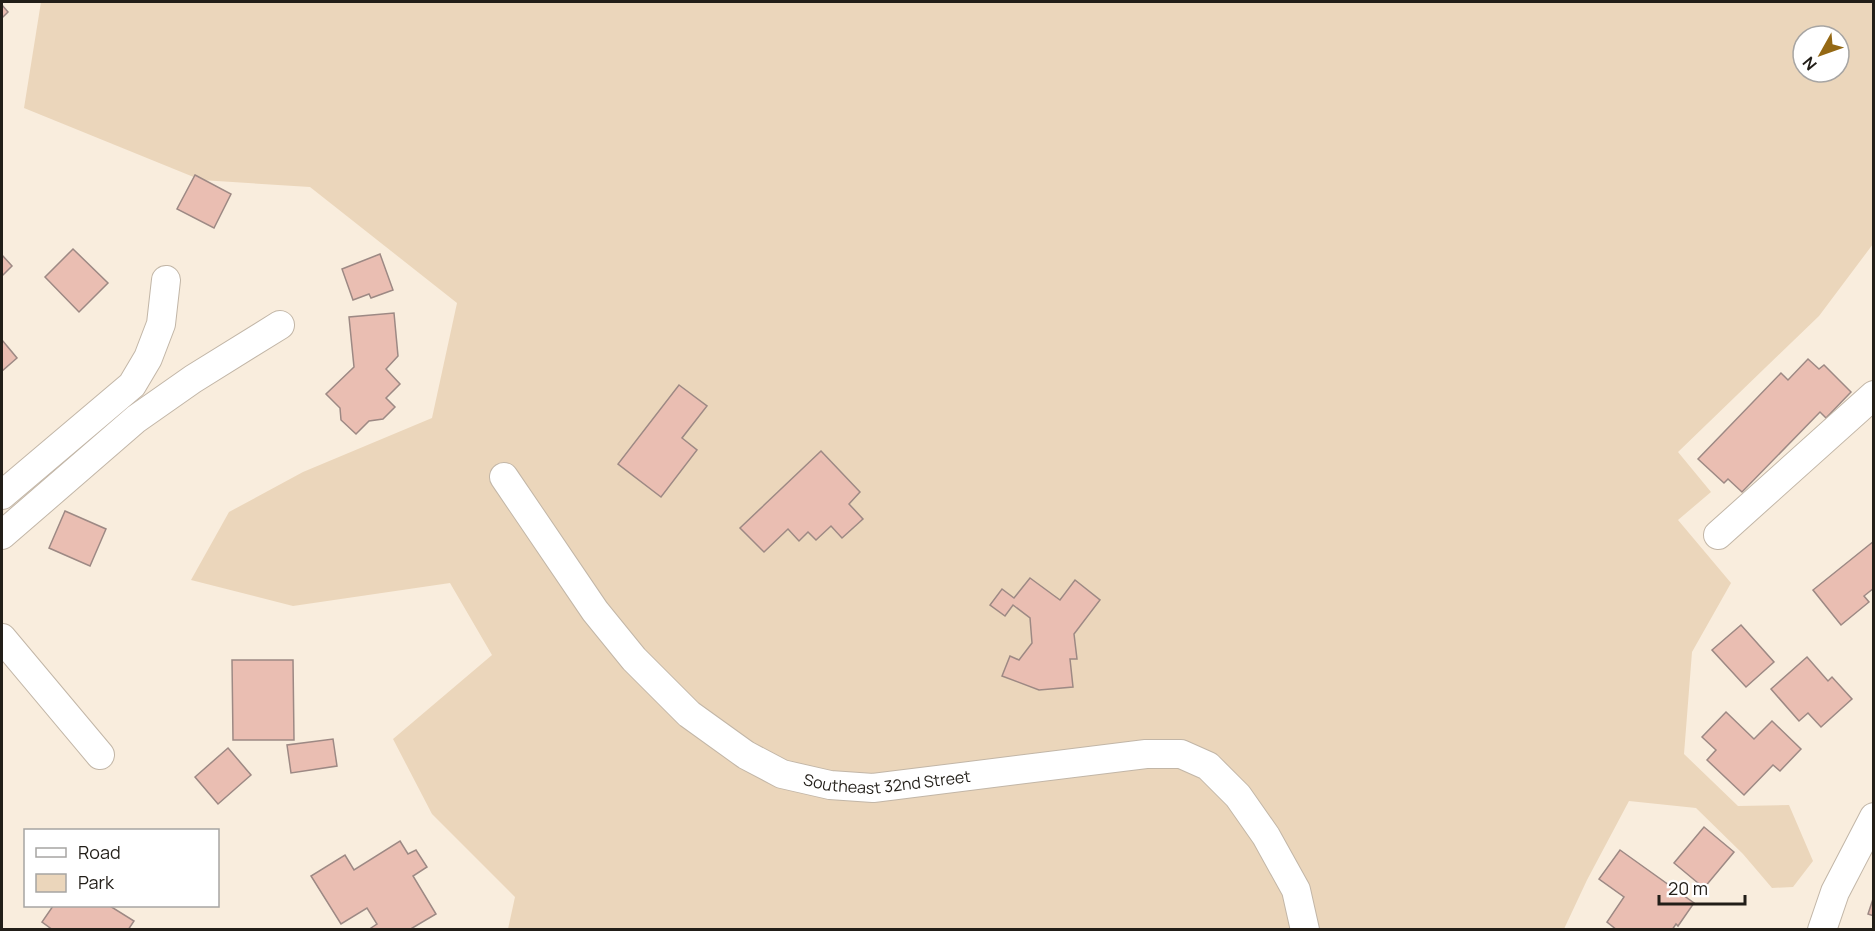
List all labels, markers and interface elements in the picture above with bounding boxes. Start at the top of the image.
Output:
north arrow [1791,24,1851,84]
text: N [1797,52,1822,75]
street label: Southeast 32nd Street [801,765,972,799]
legend [24,829,219,907]
text: Road [78,840,121,864]
scale bar [1659,868,1744,906]
text: Park [78,870,115,894]
text: 20 m [1668,876,1708,900]

